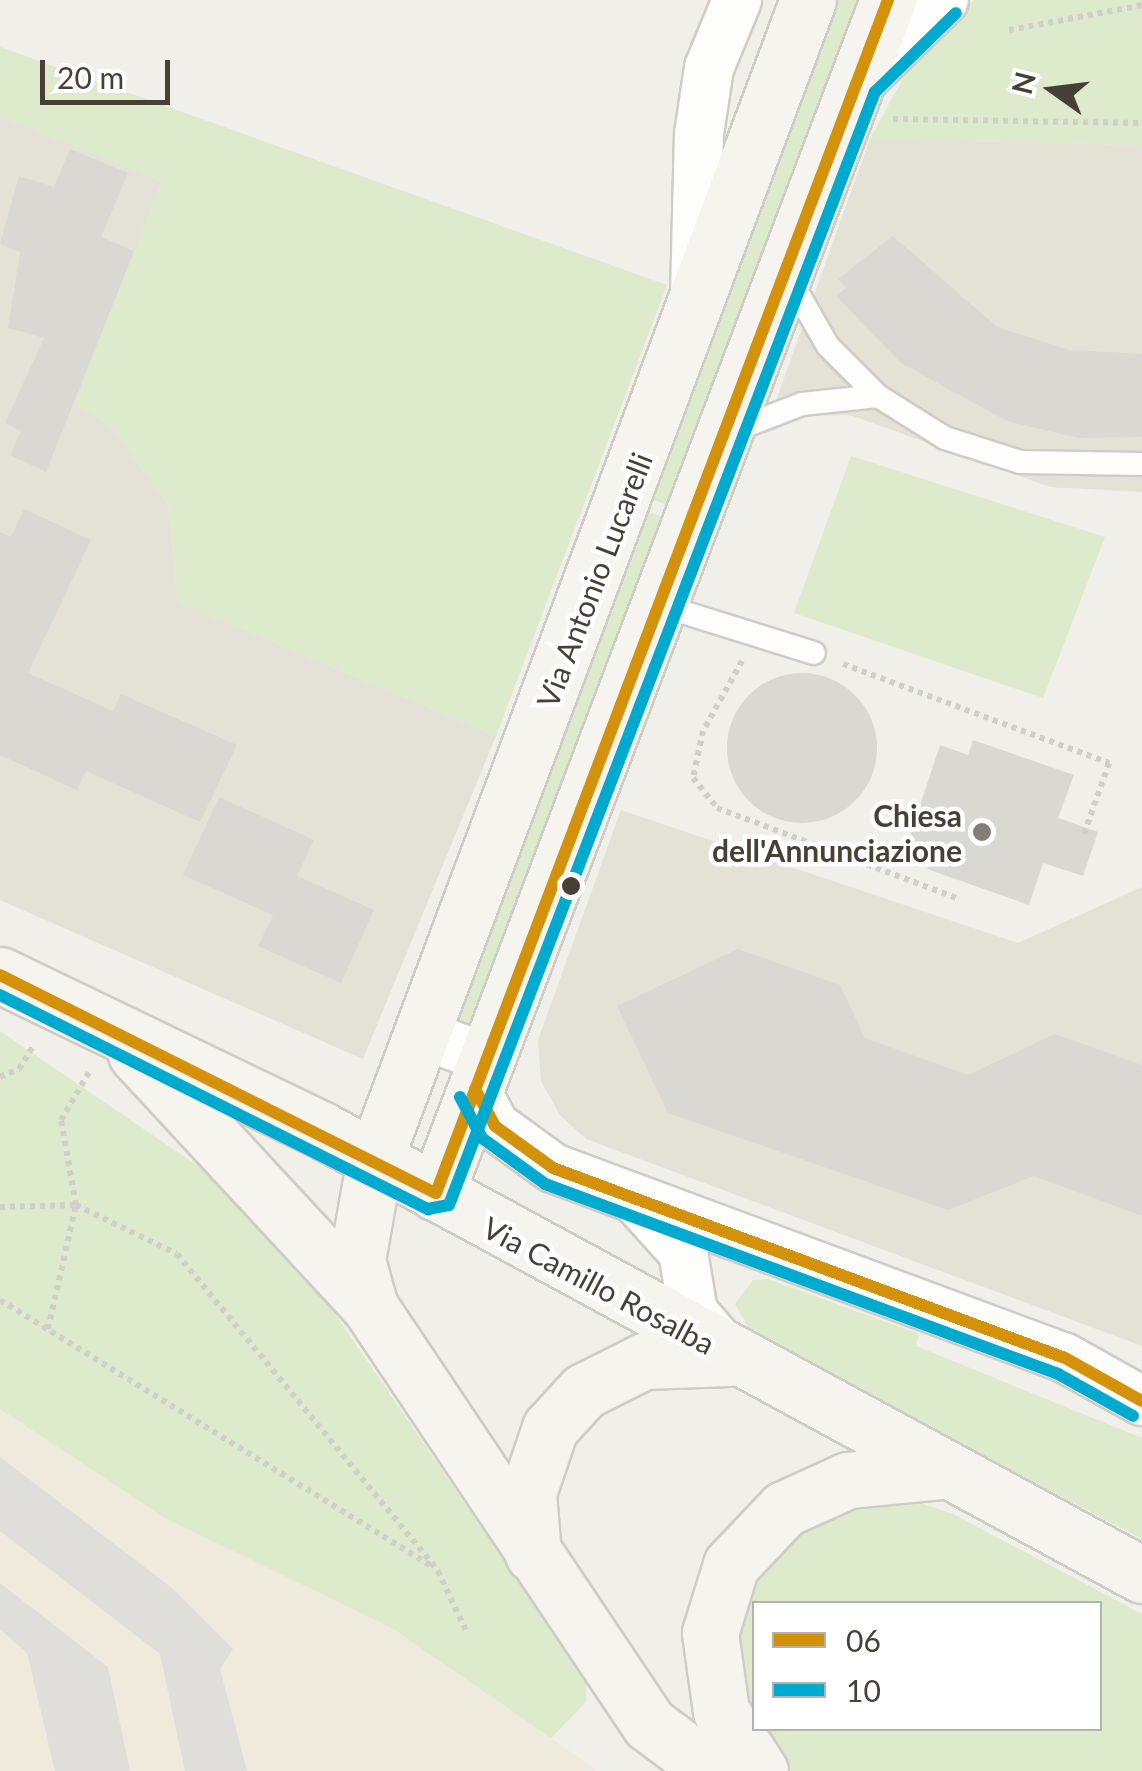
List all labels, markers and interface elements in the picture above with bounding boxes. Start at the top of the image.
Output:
scale bar [45,40,175,102]
north arrow [1002,40,1102,140]
text: 20 m [57,59,124,95]
text: N [1004,68,1042,97]
street label: Via Antonio Lucarelli [529,447,659,713]
place label: Chiesa dell'Annunciazione [712,797,962,868]
marker: Chiesa dell'Annunciazione [971,821,993,843]
unlabelled marker [561,876,581,896]
street label: Via Camillo Rosalba [477,1209,721,1361]
legend [752,1601,1102,1731]
text: 06 [846,1622,881,1658]
text: 10 [846,1672,881,1708]

